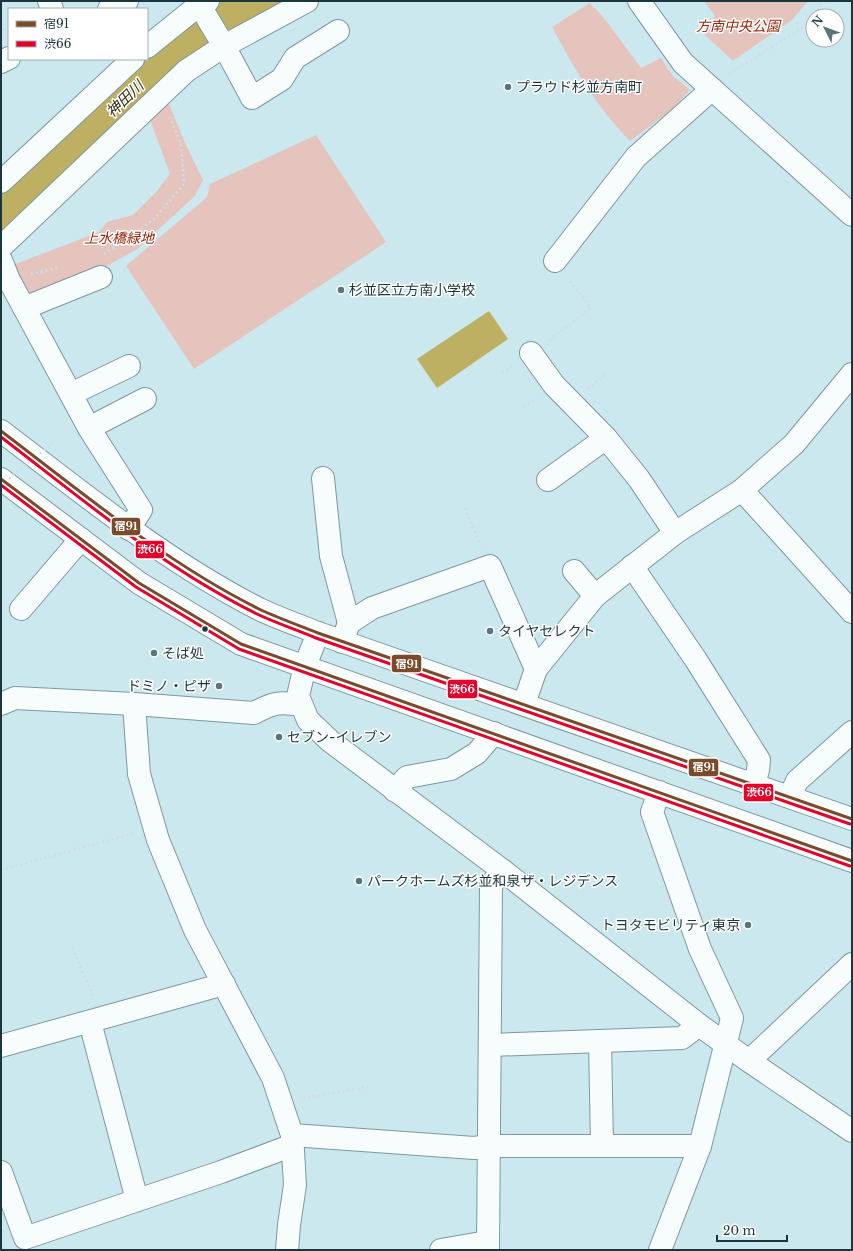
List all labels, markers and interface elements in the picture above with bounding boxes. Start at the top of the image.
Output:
legend [8,8,148,60]
north arrow [805,8,845,48]
text: N [809,12,827,30]
text: 宿91 [44,16,69,31]
park label: 方南中央公園 [696,17,782,35]
text: 渋66 [44,36,72,51]
water label: 神田川 [102,75,149,121]
place label: プラウド杉並方南町 [516,78,642,96]
marker: プラウド杉並方南町 [503,82,513,92]
park label: 上水橋緑地 [84,229,156,247]
place label: 杉並区立方南小学校 [349,281,475,299]
marker: 杉並区立方南小学校 [336,285,346,295]
line badge: 宿91 [111,517,141,536]
text: 宿91 [114,519,138,533]
line badge: 渋66 [135,540,165,559]
text: 渋66 [137,542,163,556]
place label: タイヤセレクト [498,622,596,640]
unlabelled marker [200,624,210,634]
marker: タイヤセレクト [485,626,495,636]
place label: そば処 [162,644,204,662]
marker: そば処 [149,648,159,658]
line badge: 宿91 [391,654,422,673]
text: 宿91 [395,657,419,671]
place label: ドミノ・ピザ [127,677,211,695]
line badge: 渋66 [447,679,478,699]
marker: ドミノ・ピザ [214,681,224,691]
text: 渋66 [449,682,475,696]
place label: セブン-イレブン [287,728,391,746]
marker: セブン-イレブン [274,732,284,742]
line badge: 宿91 [688,758,719,777]
text: 宿91 [692,760,716,774]
line badge: 渋66 [743,783,774,802]
text: 渋66 [746,785,772,799]
place label: パークホームズ杉並和泉ザ・レジデンス [367,872,618,890]
marker: パークホームズ杉並和泉ザ・レジデンス [354,876,364,886]
place label: トヨタモビリティ東京 [601,916,740,934]
marker: トヨタモビリティ東京 [743,920,753,930]
scale bar [717,1217,787,1243]
text: 20 m [723,1223,755,1238]

